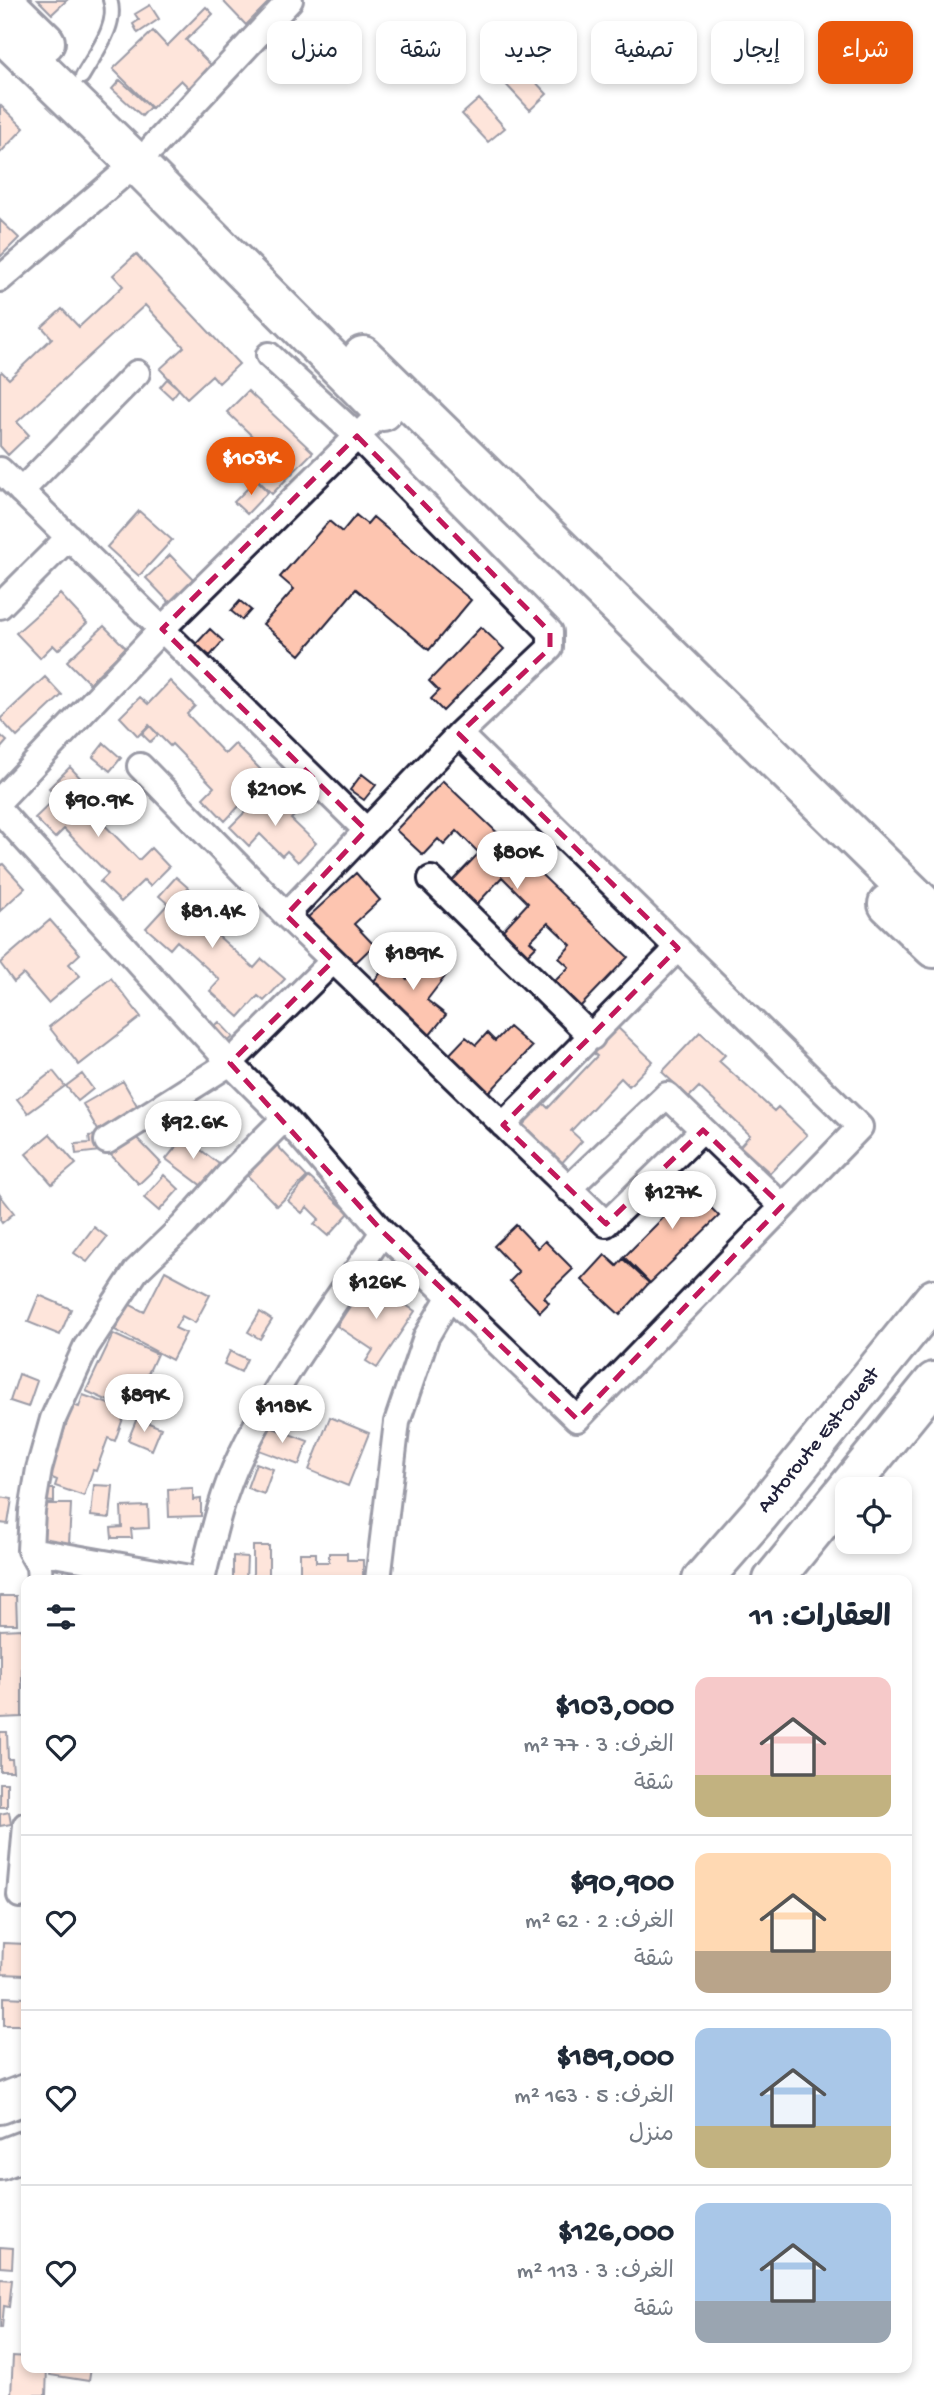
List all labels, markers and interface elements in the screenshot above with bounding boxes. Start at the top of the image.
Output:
chip: منزل [267,21,362,84]
chip: شقة [376,21,466,84]
chip: جديد [480,21,577,84]
chip: تصفية [591,21,697,84]
chip: إيجار [711,21,804,84]
chip: شراء [818,21,913,84]
pin: $103K [202,438,300,497]
text: $103K [222,446,280,473]
pin: $210K [226,768,324,828]
text: $210K [247,777,303,804]
pin: $90.9K [41,780,155,839]
text: $90.9K [65,788,131,815]
pin: $80K [476,832,558,891]
text: $80K [493,840,541,867]
pin: $81.4K [155,890,269,950]
text: $81.4K [181,899,244,926]
pin: $189K [364,932,462,992]
text: $189K [385,941,441,968]
pin: $92.6K [136,1102,250,1161]
text: $92.6K [161,1110,225,1137]
pin: $127K [623,1172,721,1231]
text: $127K [644,1180,700,1207]
pin: $126K [327,1262,425,1321]
text: $126K [348,1270,404,1297]
street label: Autoroute Est-Ouest [753,1361,887,1519]
pin: $89K [103,1374,185,1434]
text: $89K [120,1383,168,1410]
pin: $118K [233,1386,331,1445]
text: $118K [255,1394,309,1421]
map controls [835,1477,912,1554]
button: locate [835,1477,912,1554]
icon: filters [42,1598,80,1636]
text: العقارات: 11 [750,1602,891,1637]
text: $103,000 [555,1691,674,1726]
icon: home [751,1705,835,1789]
icon: heart [42,1728,80,1766]
text: الغرف: 3 · 77 m² [523,1733,674,1760]
text: شقة [634,1771,674,1798]
text: $90,900 [570,1867,674,1902]
icon: home [751,1881,835,1965]
icon: heart [42,1904,80,1942]
text: الغرف: 2 · 62 m² [525,1909,674,1936]
text: شقة [634,1947,674,1974]
text: $189,000 [556,2042,674,2077]
icon: home [751,2056,835,2140]
icon: heart [42,2079,80,2117]
text: الغرف: 5 · 163 m² [514,2084,674,2111]
text: منزل [629,2122,674,2149]
text: $126,000 [558,2217,674,2252]
icon: home [751,2231,835,2315]
icon: heart [42,2254,80,2292]
text: الغرف: 3 · 113 m² [517,2259,674,2286]
text: شقة [634,2297,674,2324]

